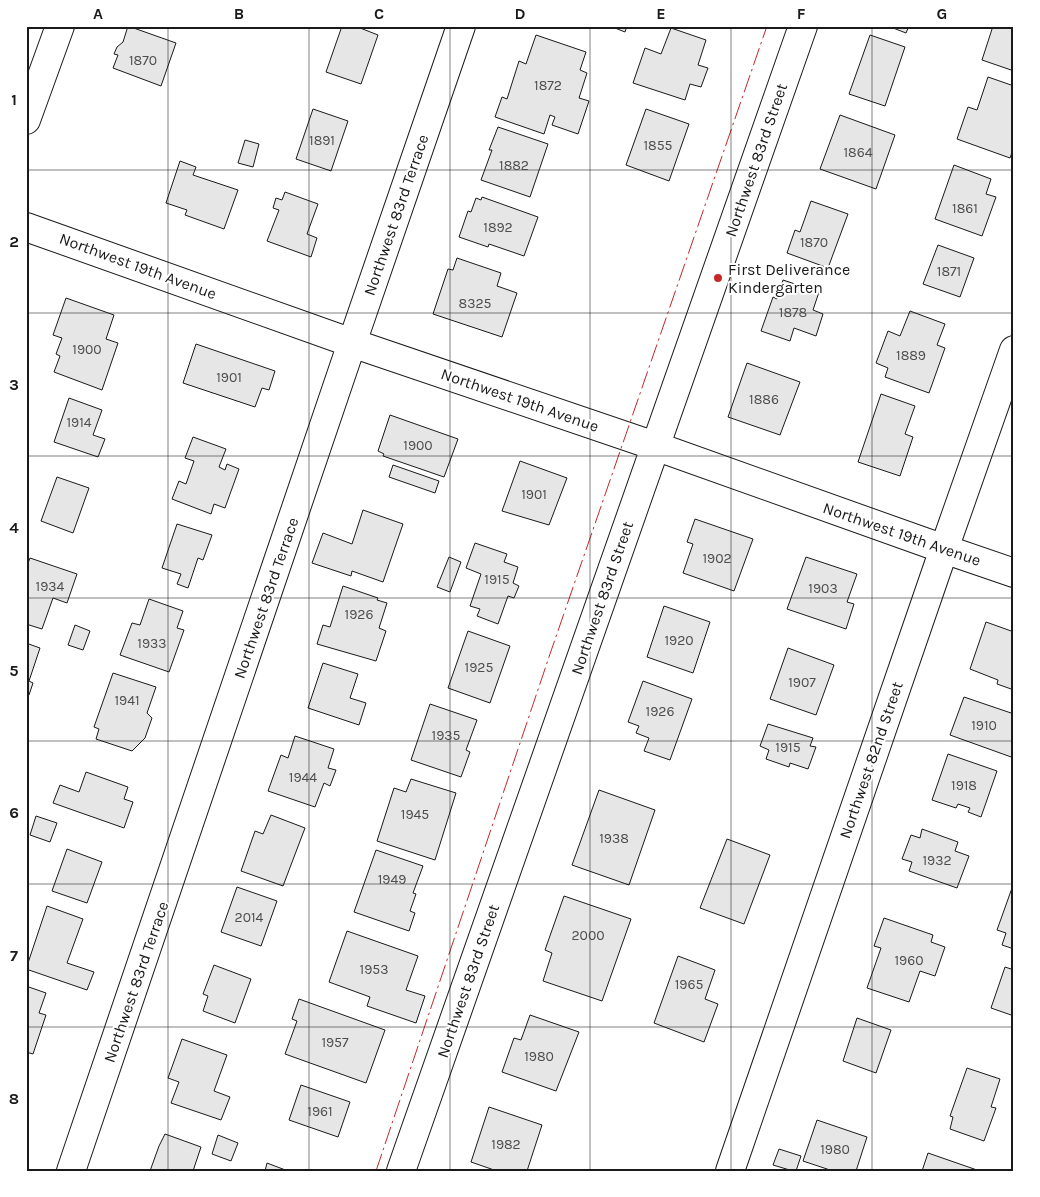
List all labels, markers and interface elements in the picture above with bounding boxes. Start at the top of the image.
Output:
text: A [93,4,103,23]
text: B [234,4,244,23]
text: C [374,4,384,23]
text: D [515,4,526,23]
text: E [656,4,666,23]
text: F [797,4,806,23]
text: G [937,4,947,23]
house number: 1870 [129,52,157,69]
house number: 1872 [534,77,562,94]
street label: Northwest 83rd Street [721,81,791,239]
text: 1 [11,90,17,109]
house number: 1891 [309,132,335,149]
street label: Northwest 83rd Terrace [359,132,433,298]
house number: 1855 [643,137,673,154]
house number: 1864 [843,144,873,161]
house number: 1882 [499,157,529,174]
house number: 1861 [952,200,978,217]
house number: 1892 [483,219,513,236]
street label: Northwest 19th Avenue [57,229,219,303]
text: 2 [9,232,19,251]
house number: 1870 [800,234,828,251]
place label: First Deliverance Kindergarten [728,260,850,297]
house number: 1871 [937,263,961,280]
marker: First Deliverance Kindergarten [712,272,724,284]
house number: 8325 [459,295,492,312]
house number: 1878 [779,304,807,321]
house number: 1900 [72,341,102,358]
house number: 1889 [896,347,926,364]
street label: Northwest 19th Avenue [438,364,602,436]
house number: 1901 [216,369,242,386]
text: 3 [9,375,19,394]
house number: 1886 [749,391,779,408]
house number: 1914 [66,414,92,431]
house number: 1900 [403,437,433,454]
house number: 1901 [521,486,547,503]
street label: Northwest 19th Avenue [820,498,984,570]
street label: Northwest 83rd Terrace [229,515,303,681]
text: 4 [9,518,19,537]
street label: Northwest 83rd Street [567,519,637,677]
house number: 1902 [702,550,732,567]
house number: 1915 [484,571,510,588]
house number: 1934 [36,578,65,595]
house number: 1903 [808,580,838,597]
house number: 1926 [345,606,373,623]
house number: 1920 [664,632,694,649]
house number: 1933 [137,635,167,652]
house number: 1925 [465,659,493,676]
text: 5 [9,661,19,680]
house number: 1907 [788,674,816,691]
street label: Northwest 82nd Street [835,679,907,841]
house number: 1941 [114,692,140,709]
house number: 1926 [646,703,674,720]
house number: 1910 [971,717,997,734]
house number: 1935 [432,727,461,744]
house number: 1915 [775,739,801,756]
house number: 1944 [289,769,317,786]
house number: 1918 [951,777,977,794]
text: 6 [9,803,19,822]
house number: 1945 [401,806,429,823]
house number: 1938 [599,830,629,847]
house number: 1932 [922,852,952,869]
house number: 1949 [378,871,406,888]
street label: Northwest 83rd Terrace [99,899,173,1065]
street label: Northwest 83rd Street [433,902,503,1060]
house number: 2014 [235,909,264,926]
house number: 2000 [571,927,605,944]
text: 7 [10,946,18,965]
house number: 1960 [894,952,924,969]
house number: 1953 [360,961,388,978]
house number: 1965 [675,976,703,993]
house number: 1957 [321,1034,349,1051]
house number: 1980 [524,1048,554,1065]
text: 8 [9,1089,19,1108]
house number: 1961 [307,1103,333,1120]
house number: 1982 [491,1136,521,1153]
house number: 1980 [820,1141,850,1158]

